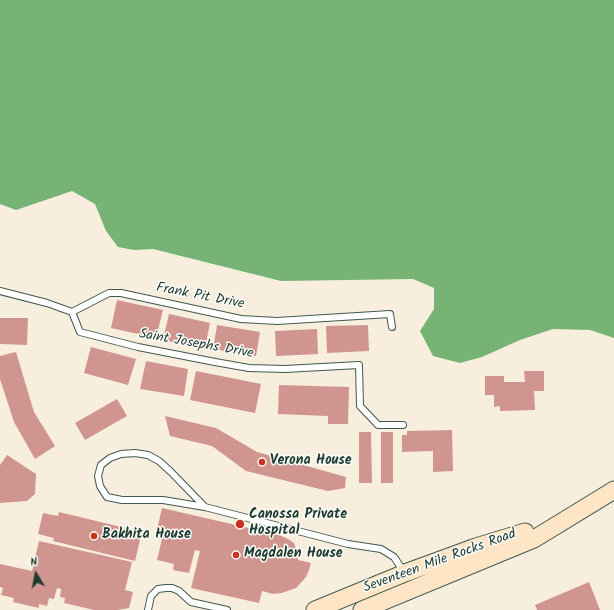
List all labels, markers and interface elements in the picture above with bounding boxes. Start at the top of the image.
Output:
street label: Frank Pit Drive [155,280,245,314]
street label: Saint Josephs Drive [137,327,255,363]
place label: Verona House [270,454,352,470]
marker: Verona House [257,457,267,467]
place label: Canossa Private Hospital [249,508,347,540]
marker: Canossa Private Hospital [234,518,246,530]
street label: Seventeen Mile Rocks Road [361,527,519,597]
place label: Bakhita House [102,528,191,544]
marker: Bakhita House [89,531,99,541]
place label: Magdalen House [244,547,343,563]
marker: Magdalen House [231,550,241,560]
text: N [29,553,39,572]
north arrow [16,554,56,594]

